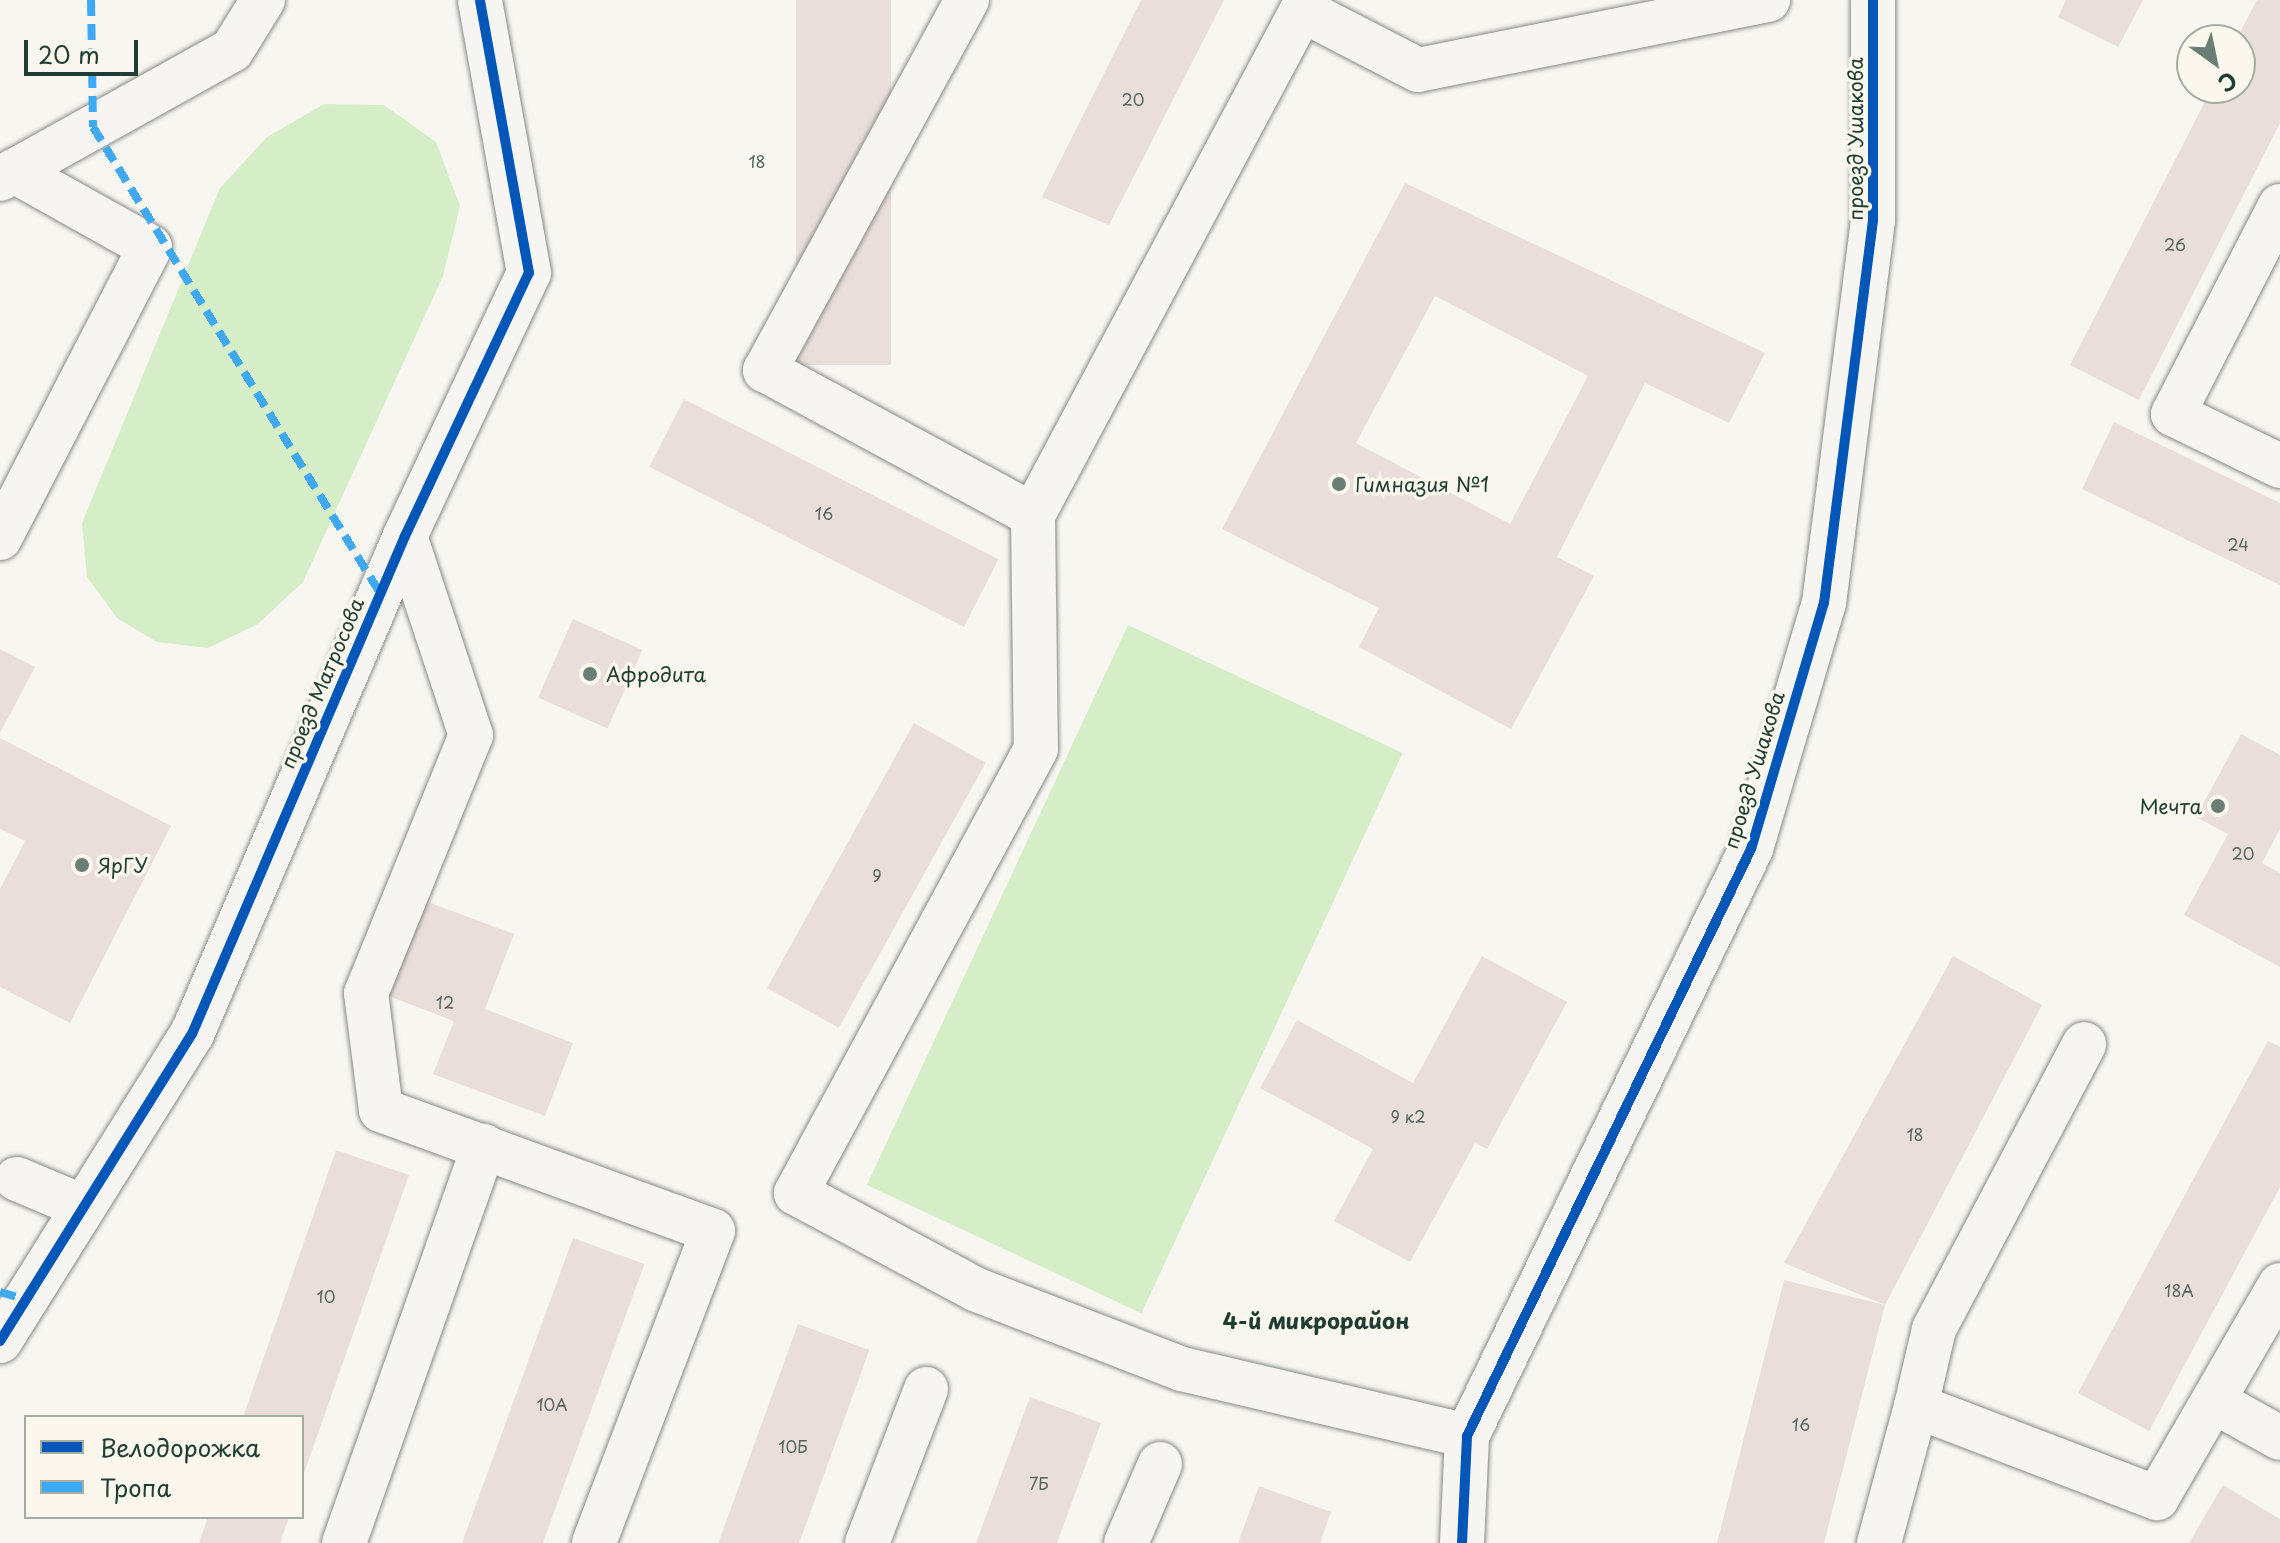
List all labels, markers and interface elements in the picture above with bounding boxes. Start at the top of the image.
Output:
scale bar [28,24,142,74]
north arrow [2176,24,2256,104]
text: 20 m [38,36,100,72]
street label: проезд Ушакова [1843,57,1867,221]
text: С [2212,65,2244,101]
house number: 20 [1122,89,1144,109]
house number: 18 [748,151,766,171]
house number: 26 [2164,234,2186,254]
place label: Гимназия №1 [1355,472,1489,496]
marker: Гимназия №1 [1330,475,1348,493]
house number: 16 [815,503,833,523]
house number: 24 [2227,534,2249,554]
street label: проезд Матросова [275,594,369,772]
place label: Афродита [606,662,706,686]
marker: Афродита [581,665,599,683]
street label: проезд Ушакова [1719,688,1789,852]
place label: Мечта [2139,794,2202,818]
marker: Мечта [2209,797,2227,815]
house number: 20 [2232,843,2254,863]
place label: ЯрГУ [98,853,148,877]
marker: ЯрГУ [73,856,91,874]
house number: 9 [872,865,882,885]
house number: 12 [436,992,454,1012]
house number: 9 к2 [1390,1106,1426,1126]
house number: 18 [1906,1124,1924,1144]
house number: 18А [2164,1280,2194,1300]
house number: 10 [317,1286,335,1306]
district label: 4-й микрорайон [1222,1307,1410,1333]
house number: 10А [536,1394,568,1414]
house number: 16 [1792,1414,1810,1434]
legend [24,1415,304,1519]
text: Велодорожка [100,1429,260,1465]
house number: 10Б [778,1436,808,1456]
text: Тропа [100,1469,171,1505]
house number: 7Б [1029,1473,1049,1493]

